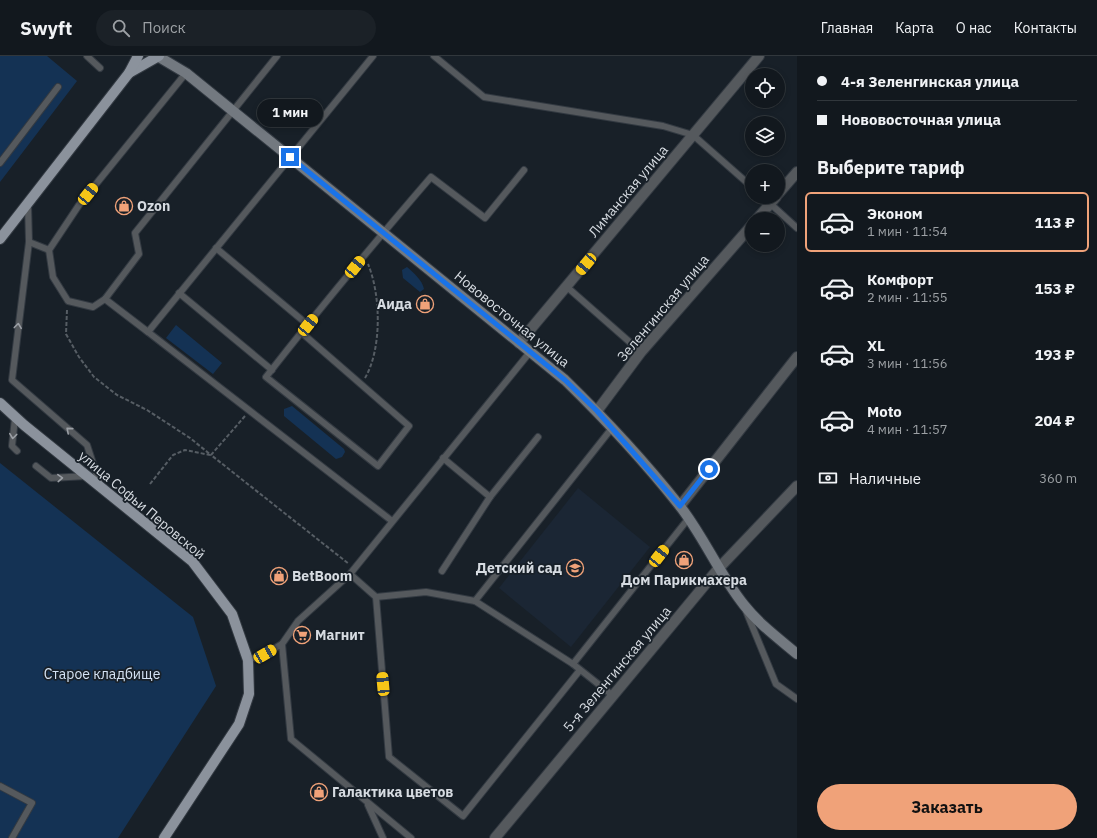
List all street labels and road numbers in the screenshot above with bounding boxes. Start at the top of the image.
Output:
street label: Лиманская улица [584,141,672,241]
street label: Зеленгинская улица [613,250,713,365]
street label: Нововосточная улица [451,267,574,371]
street label: улица Софьи Перовской [75,447,209,563]
street label: 5-я Зеленгинская улица [559,602,675,736]

